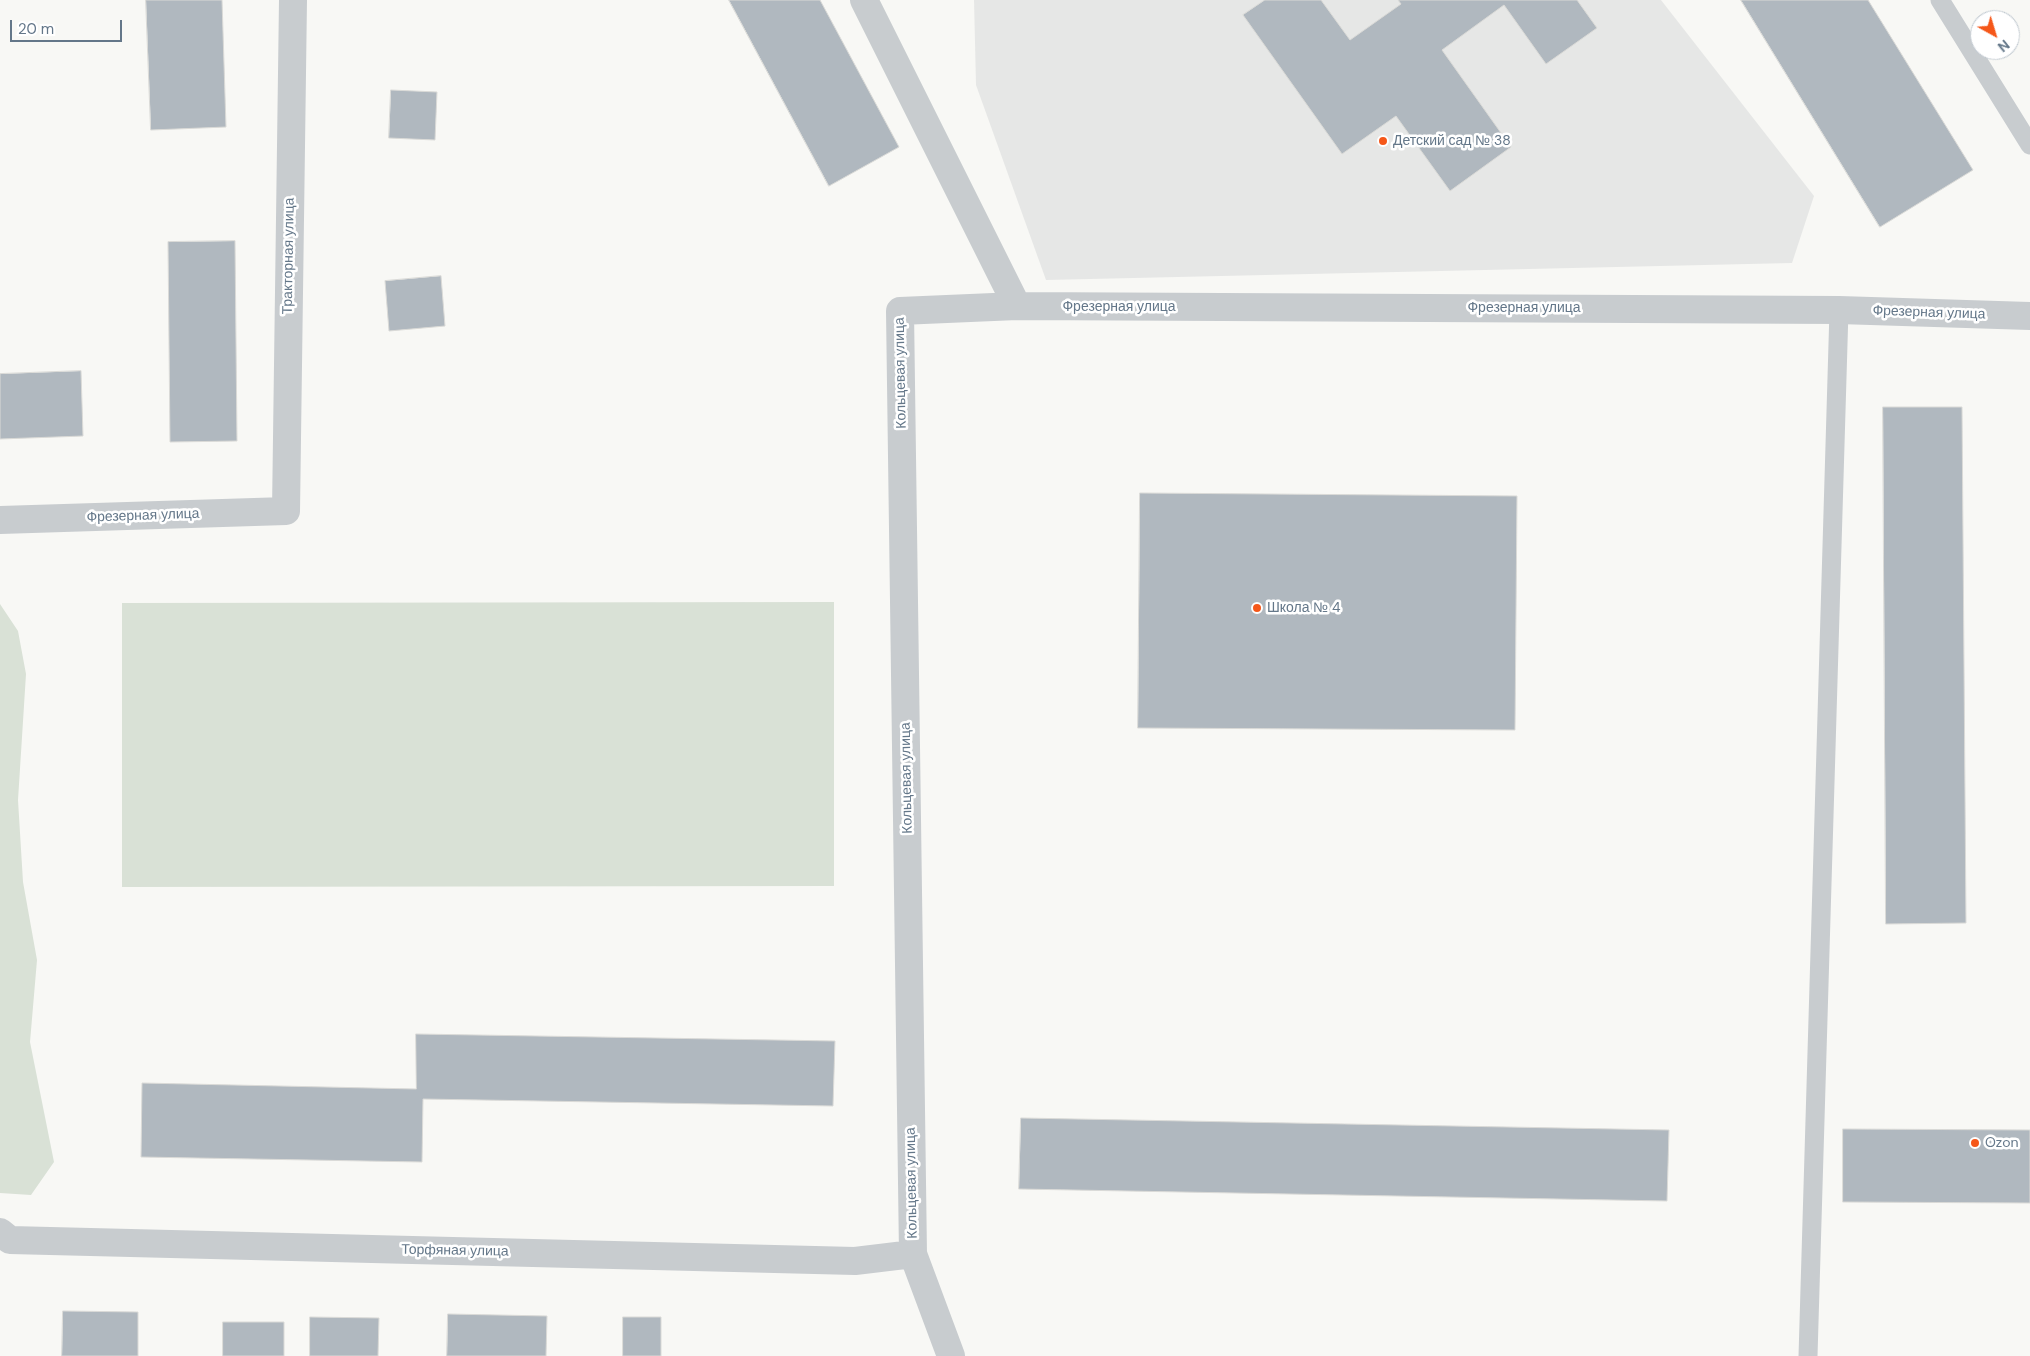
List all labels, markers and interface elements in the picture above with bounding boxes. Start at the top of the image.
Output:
scale bar [12,10,125,42]
north arrow [1970,10,2020,60]
text: 20 m [18,19,54,39]
text: N [1994,36,2013,56]
place label: Детский сад № 38 [1393,133,1511,149]
marker: Детский сад № 38 [1377,135,1389,147]
street label: Тракторная улица [280,197,298,315]
street label: Фрезерная улица [1062,299,1176,315]
street label: Фрезерная улица [1467,300,1581,316]
street label: Фрезерная улица [1872,303,1986,323]
street label: Кольцевая улица [892,317,910,429]
street label: Фрезерная улица [86,506,200,526]
place label: Школа № 4 [1267,600,1341,616]
marker: Школа № 4 [1251,602,1263,614]
street label: Кольцевая улица [898,722,916,834]
street label: Кольцевая улица [903,1127,921,1239]
place label: Ozon [1985,1135,2019,1151]
marker: Ozon [1969,1137,1981,1149]
street label: Торфяная улица [401,1242,509,1260]

